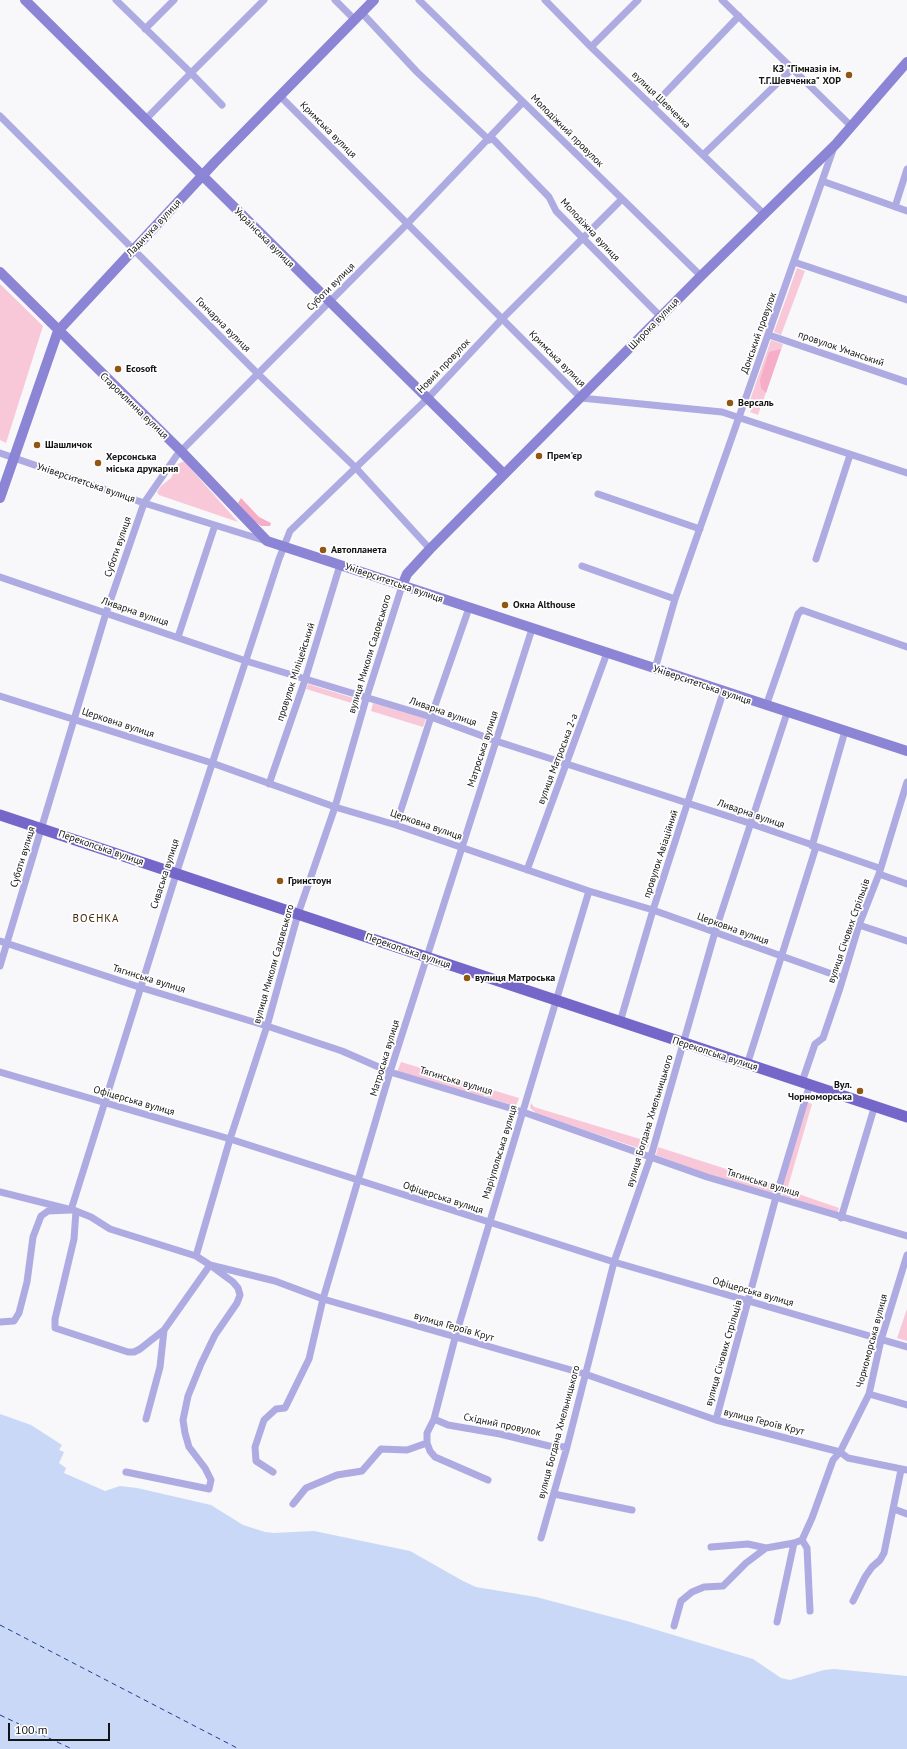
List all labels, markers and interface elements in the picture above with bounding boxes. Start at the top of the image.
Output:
place label: КЗ "Гімназія ім. Т.Г.Шевченка" ХОР [759,63,841,86]
street label: вулиця Шевченка [629,69,693,131]
marker: КЗ "Гімназія ім. Т.Г.Шевченка" ХОР [844,70,854,80]
street label: Молодіжний провулок [528,92,606,170]
street label: Кримська вулиця [297,99,359,161]
street label: Молодіжна вулиця [558,196,622,264]
street label: Ладичука вулиця [124,197,184,259]
street label: Українська вулиця [231,205,297,271]
street label: Суботи вулиця [304,260,358,314]
street label: Донський провулок [739,291,779,375]
street label: Гончарна вулиця [193,295,253,355]
street label: Широка вулиця [626,296,682,352]
street label: Кримська вулиця [526,328,588,390]
street label: провулок Уманський [796,329,886,369]
street label: Новий провулок [415,336,473,396]
place label: Ecosoft [126,363,157,375]
marker: Ecosoft [113,364,123,374]
street label: Старомлинна вулиця [97,370,171,442]
place label: Версаль [738,397,774,409]
marker: Версаль [725,398,735,408]
place label: Шашличок [45,439,92,451]
marker: Шашличок [32,440,42,450]
place label: Прем'єр [547,450,582,462]
place label: Херсонська міська друкарня [106,451,178,474]
marker: Прем'єр [534,451,544,461]
marker: Херсонська міська друкарня [93,458,103,468]
street label: Університетська вулиця [35,461,137,505]
street label: Суботи вулиця [102,515,134,579]
place label: Автопланета [331,544,387,556]
marker: Автопланета [318,545,328,555]
street label: Університетська вулиця [343,561,445,605]
street label: вулиця Миколи Садовського [346,593,394,715]
street label: Ливарна вулиця [100,595,170,629]
place label: Окна Althouse [513,599,575,611]
marker: Окна Althouse [500,600,510,610]
street label: провулок Міліцейський [274,621,318,723]
street label: Університетська вулиця [651,663,753,707]
street label: Ливарна вулиця [408,695,478,729]
street label: Церковна вулиця [80,706,156,740]
street label: Матроська вулиця [465,709,501,789]
street label: вулиця Матроська 2-а [535,712,581,806]
street label: Ливарна вулиця [716,797,786,831]
street label: Церковна вулиця [388,807,464,843]
street label: провулок Авіаційний [641,808,681,900]
street label: Суботи вулиця [8,825,38,889]
street label: Перекопська вулиця [57,828,145,868]
street label: Сиваська вулиця [148,837,182,911]
place label: Гринстоун [288,875,331,887]
marker: Гринстоун [275,876,285,886]
street label: вулиця Січових Стрільців [825,877,873,985]
street label: вулиця Миколи Садовського [251,903,297,1025]
street label: Церковна вулиця [696,910,770,948]
district label: ВОЄНКА [73,912,119,926]
street label: Перекопська вулиця [364,931,452,971]
street label: Тягинська вулиця [111,962,187,996]
place label: вулиця Матроська [475,972,555,984]
marker: вулиця Матроська [462,973,472,983]
street label: Матроська вулиця [368,1018,402,1098]
street label: Перекопська вулиця [671,1034,759,1074]
street label: вулиця Богдана Хмельницького [624,1053,676,1189]
street label: Тягинська вулиця [418,1064,494,1098]
place label: Вул. Чорноморська [788,1079,852,1102]
street label: Офіцерська вулиця [92,1084,176,1118]
marker: Вул. Чорноморська [855,1086,865,1096]
street label: Маріупольська вулиця [480,1104,520,1200]
street label: Тягинська вулиця [725,1166,801,1200]
street label: Офіцерська вулиця [401,1179,485,1217]
street label: Офіцерська вулиця [711,1275,795,1309]
street label: Чорноморська вулиця [854,1293,890,1389]
street label: вулиця Січових Стрільців [703,1299,745,1407]
street label: вулиця Героїв Крут [413,1310,495,1344]
street label: вулиця Богдана Хмельницького [535,1364,583,1500]
street label: вулиця Героїв Крут [723,1406,805,1438]
street label: Східний провулок [462,1411,542,1439]
scale bar [10,1715,112,1741]
text: 100 m [15,1722,48,1737]

